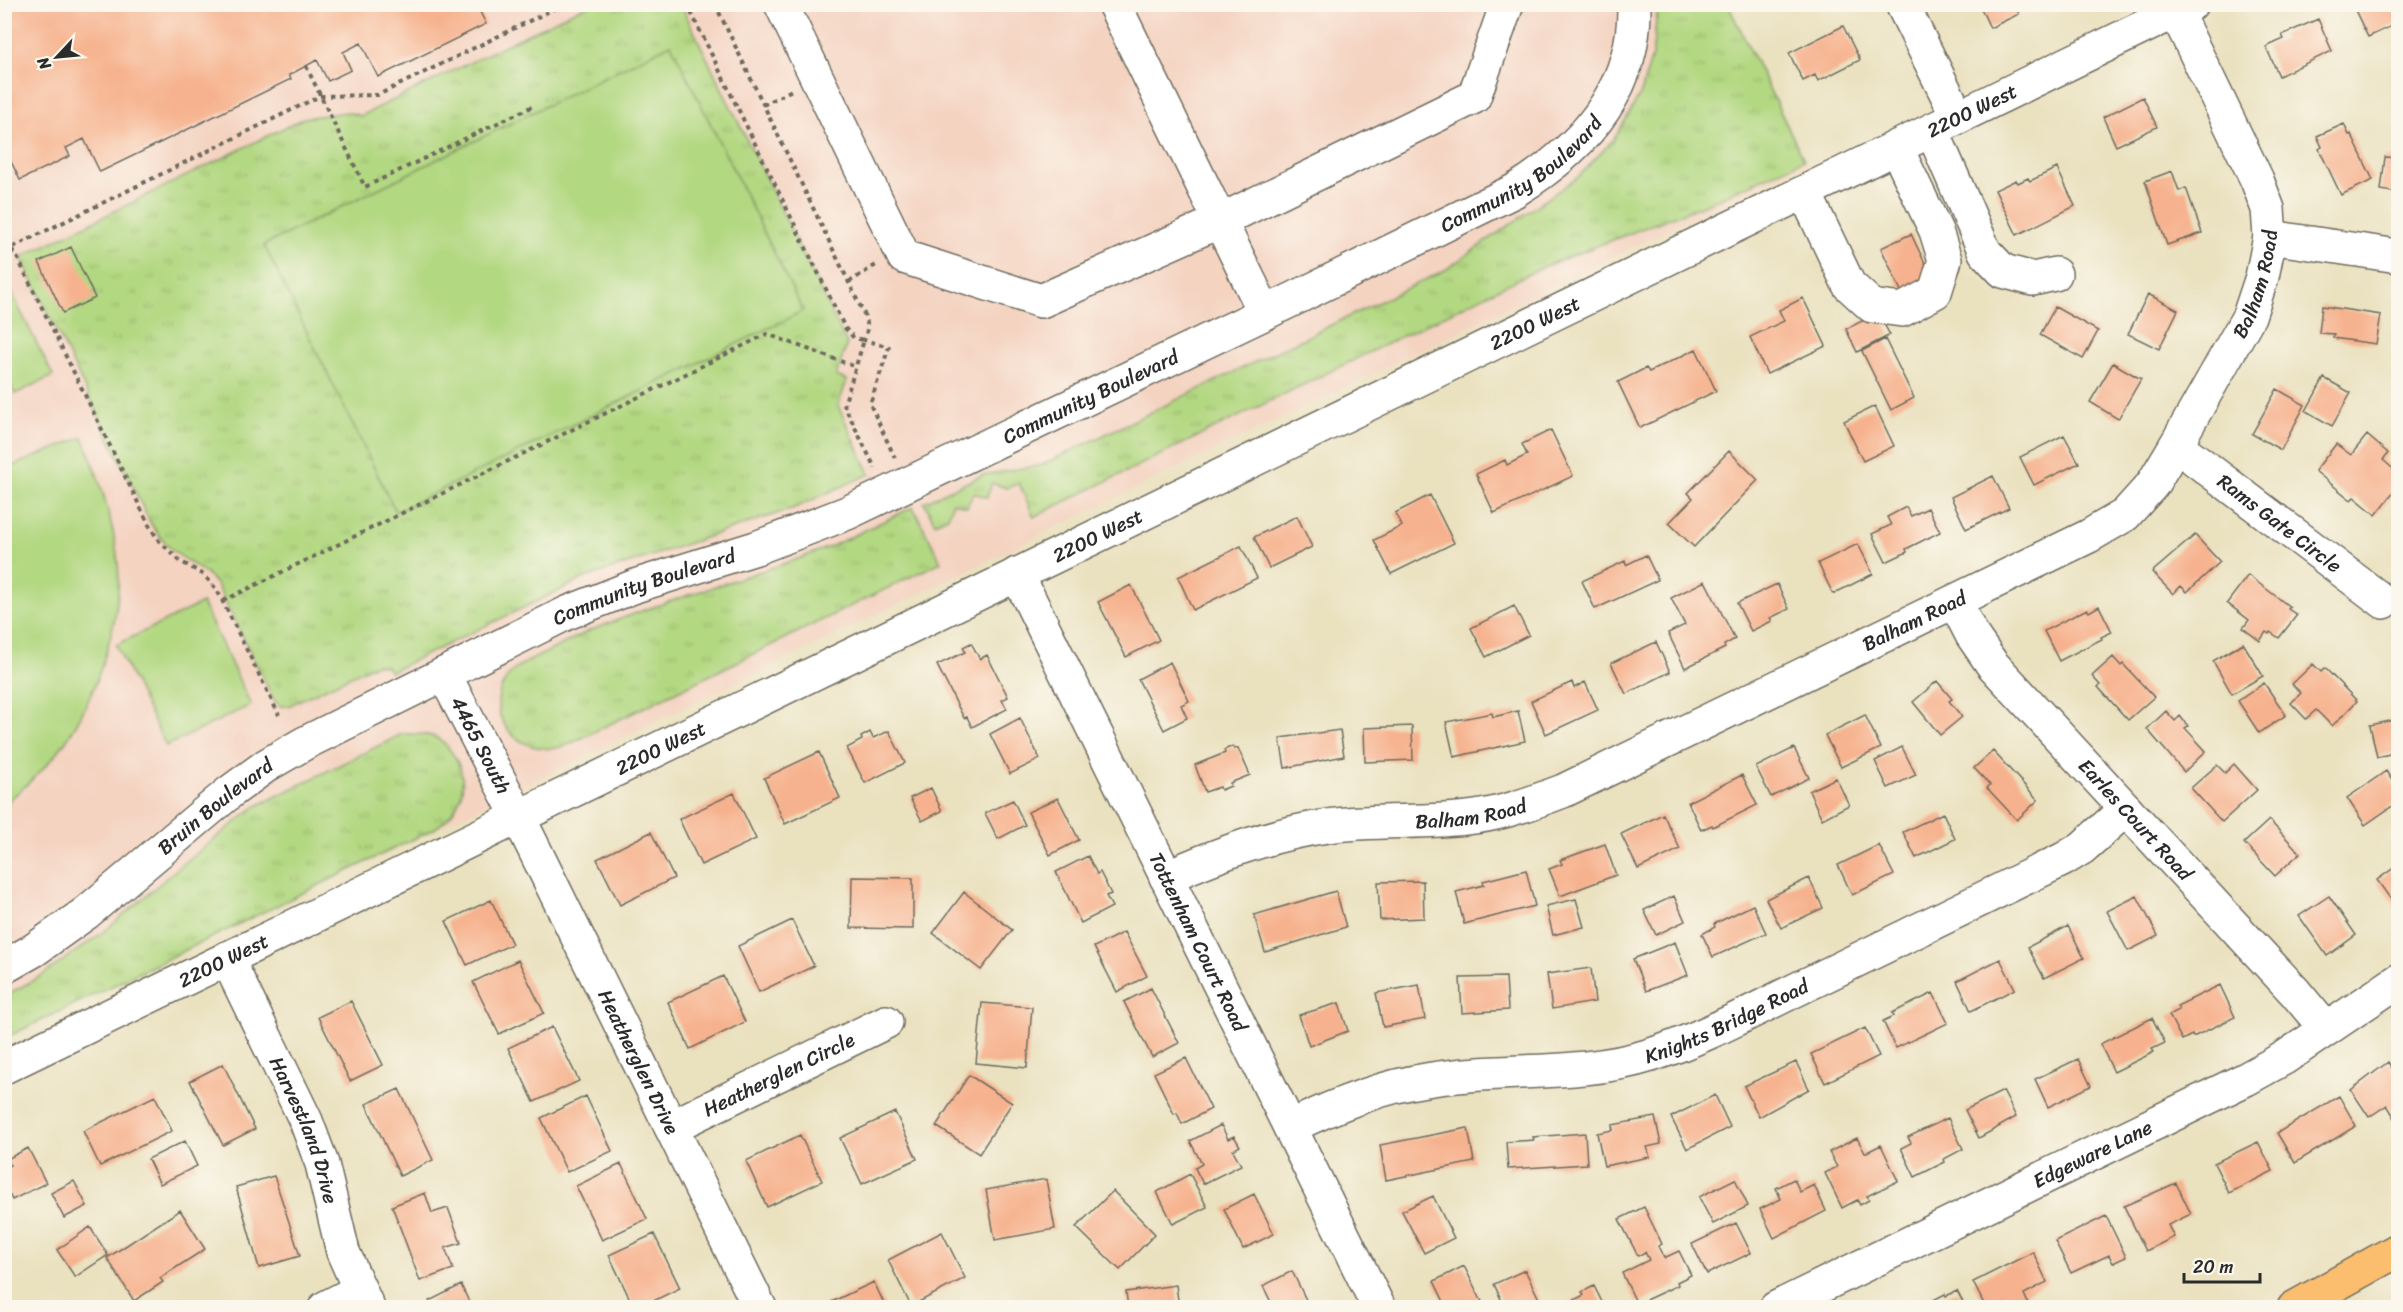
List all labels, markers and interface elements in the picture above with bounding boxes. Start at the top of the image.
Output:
north arrow [27,27,87,87]
text: N [28,51,60,76]
street label: 2200 West [1921,74,2024,148]
street label: Community Boulevard [1434,107,1613,243]
street label: Balham Road [2223,227,2288,345]
street label: 2200 West [1484,286,1587,360]
street label: Community Boulevard [997,339,1186,454]
street label: Rams Gate Circle [2209,465,2349,583]
street label: 2200 West [1046,499,1149,573]
street label: Community Boulevard [546,538,741,636]
street label: Balham Road [1856,580,1974,661]
street label: 4465 South [440,690,521,800]
street label: 2200 West [609,711,712,785]
street label: Bruin Boulevard [150,748,282,864]
street label: Earles Court Road [2069,750,2202,890]
street label: Balham Road [1415,788,1533,839]
street label: Tottenham Court Road [1139,846,1258,1039]
street label: 2200 West [172,924,275,998]
street label: Knights Bridge Road [1640,968,1816,1074]
street label: Heatherglen Drive [588,983,689,1141]
street label: Heatherglen Circle [697,1023,861,1127]
street label: Harvestland Drive [259,1050,348,1207]
street label: Edgeware Lane [2027,1110,2158,1198]
scale bar [2184,1246,2260,1284]
text: 20 m [2193,1251,2233,1283]

